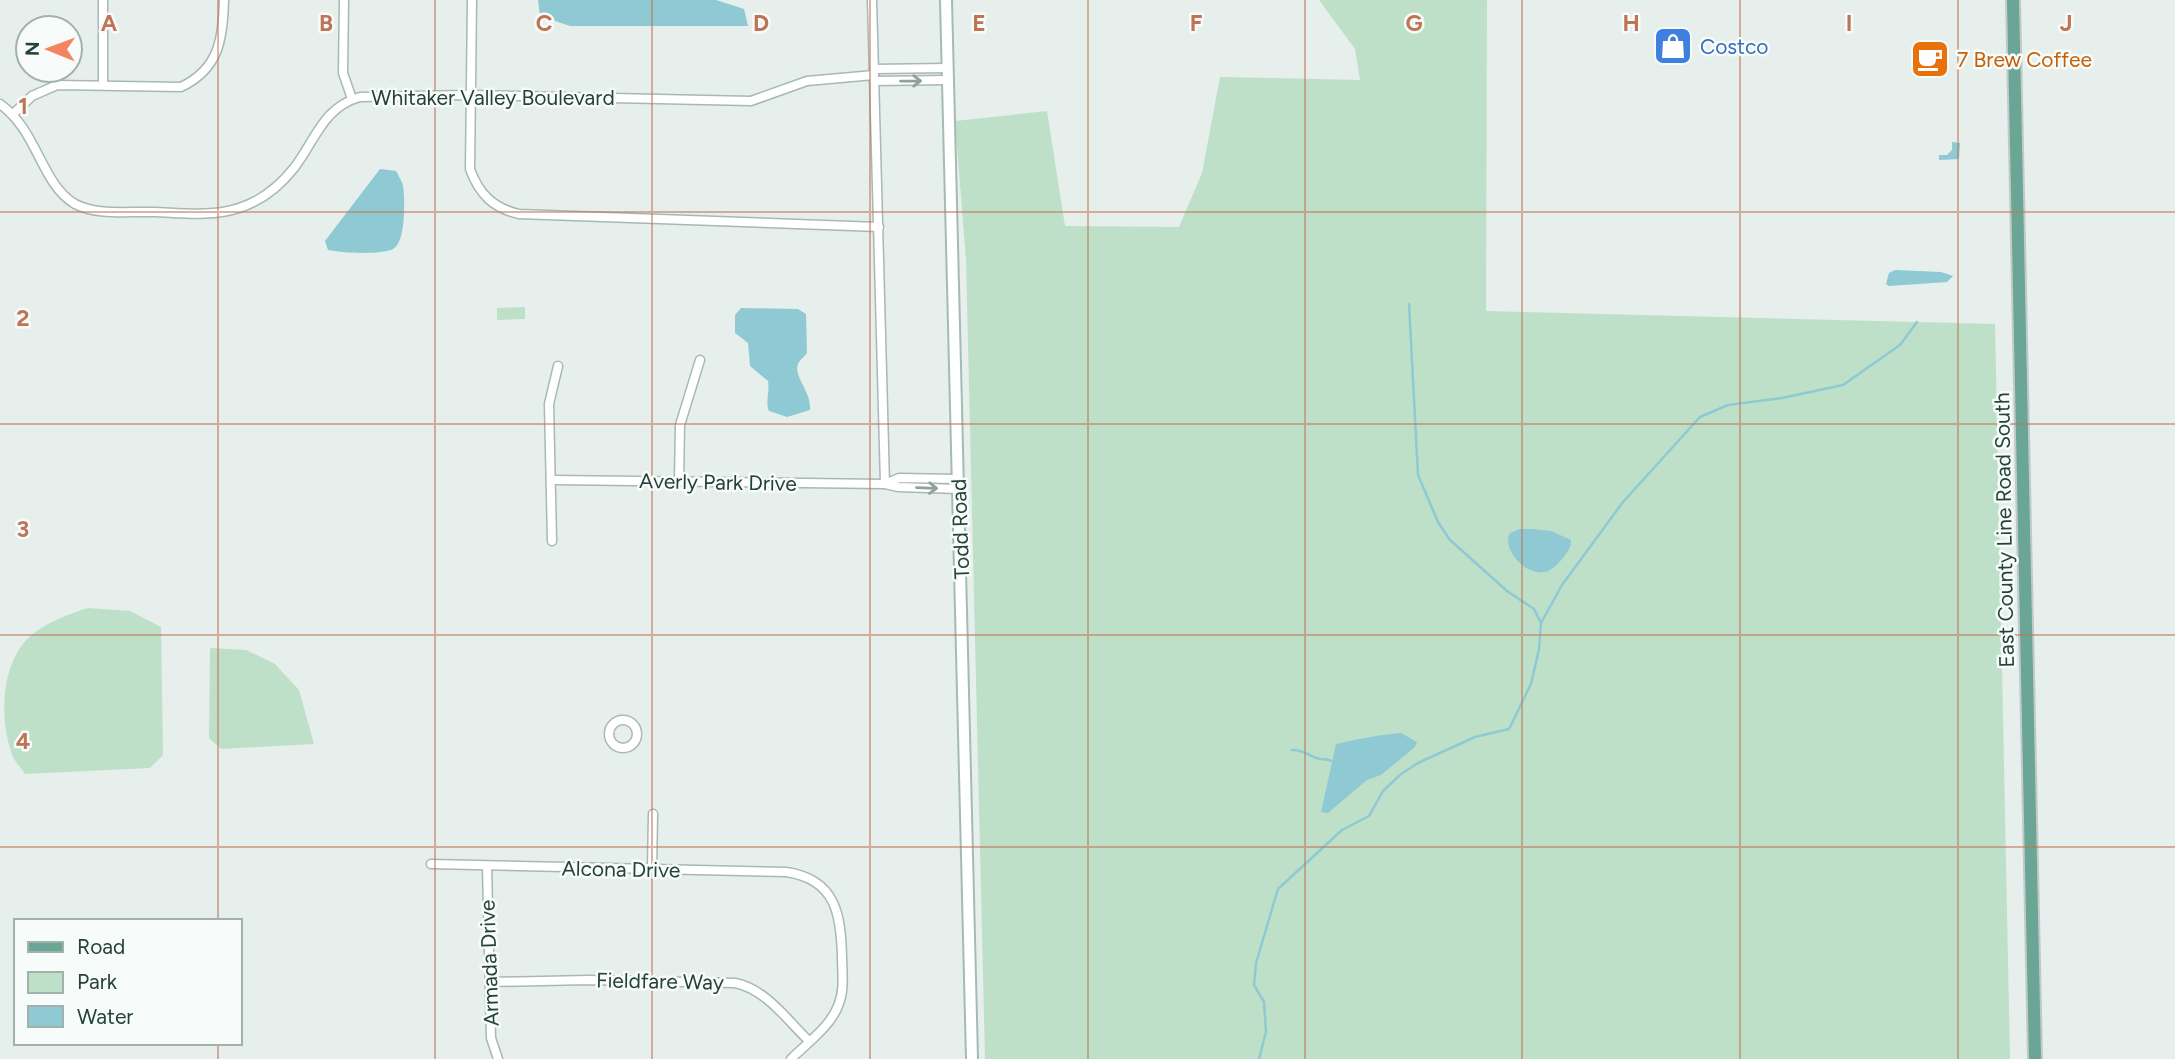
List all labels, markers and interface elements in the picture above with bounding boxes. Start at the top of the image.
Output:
text: A [101,9,118,37]
text: B [319,9,333,37]
text: C [536,9,553,37]
text: D [753,9,769,37]
text: E [972,9,986,37]
text: F [1190,9,1203,37]
text: G [1405,9,1423,37]
text: H [1622,9,1640,37]
text: I [1846,9,1852,37]
text: J [2060,9,2072,37]
north arrow [14,14,84,84]
shop icon: Costco [1652,25,1694,67]
place label: Costco [1700,34,1769,59]
cafe icon: 7 Brew Coffee [1909,38,1951,80]
text: N [21,41,44,56]
place label: 7 Brew Coffee [1957,47,2092,72]
one-way arrow [900,74,923,87]
street label: Whitaker Valley Boulevard [371,85,615,110]
text: 1 [18,92,28,120]
text: 2 [16,304,30,332]
street label: East County Line Road South [1989,392,2019,668]
street label: Averly Park Drive [639,468,797,496]
street label: Todd Road [946,478,974,580]
one-way arrow [915,482,938,495]
text: 3 [17,515,29,543]
text: 4 [16,727,30,755]
street label: Alcona Drive [562,855,680,883]
street label: Armada Drive [474,899,504,1027]
legend [14,919,242,1045]
text: Road [77,934,125,959]
street label: Fieldfare Way [596,967,724,995]
text: Park [77,969,118,994]
text: Water [77,1004,133,1029]

